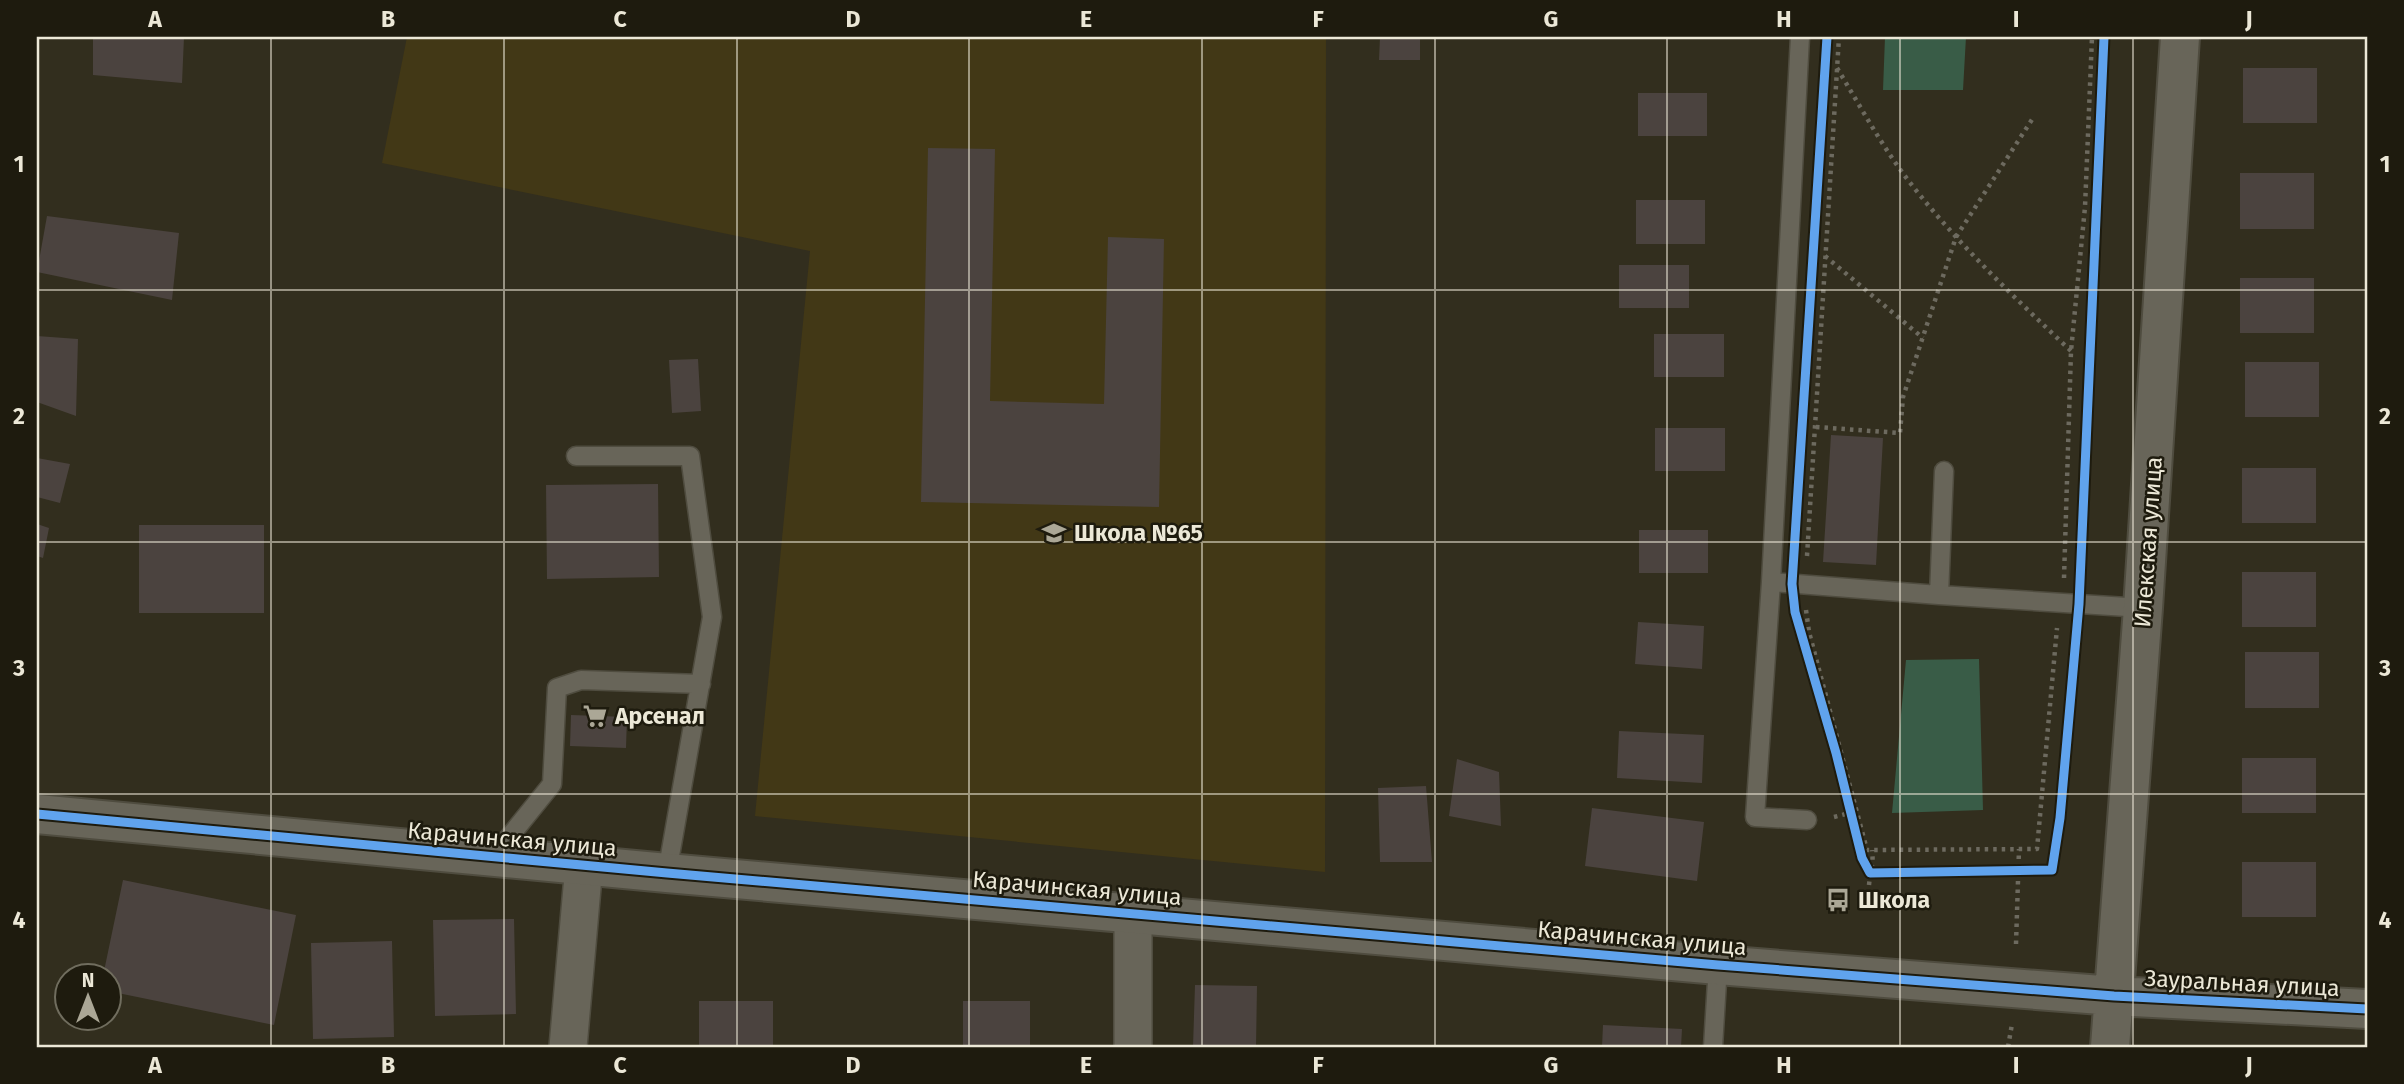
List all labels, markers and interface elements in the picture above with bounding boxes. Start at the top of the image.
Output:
text: A [147,5,162,33]
text: B [381,5,395,33]
text: C [613,5,627,33]
text: D [846,5,861,33]
text: E [1080,5,1092,33]
text: F [1312,5,1324,33]
text: G [1544,5,1558,33]
text: H [1776,5,1792,33]
text: I [2013,5,2019,33]
text: J [2244,5,2253,33]
text: 1 [14,150,24,178]
text: 1 [2380,150,2390,178]
text: 2 [13,402,25,430]
text: 2 [2379,402,2391,430]
street label: Илекская улица [2128,456,2168,628]
school or university icon: Школа №65 [1040,519,1068,547]
place label: Школа №65 [1074,519,1203,547]
text: 3 [12,654,25,682]
text: 3 [2378,654,2391,682]
supermarket icon: Арсенал [581,702,609,730]
place label: Арсенал [614,702,705,730]
street label: Карачинская улица [406,816,618,862]
street label: Карачинская улица [971,865,1183,911]
bus stop icon: Школа [1824,886,1852,914]
place label: Школа [1858,886,1930,914]
text: 4 [13,906,26,934]
text: 4 [2379,906,2392,934]
street label: Карачинская улица [1536,915,1748,961]
north arrow [52,962,122,1032]
street label: Зауральная улица [2144,964,2340,1002]
text: N [82,969,94,992]
text: A [147,1051,162,1079]
text: B [381,1051,395,1079]
text: C [613,1051,627,1079]
text: D [846,1051,861,1079]
text: E [1080,1051,1092,1079]
text: F [1312,1051,1324,1079]
text: G [1544,1051,1558,1079]
text: H [1776,1051,1792,1079]
text: I [2013,1051,2019,1079]
text: J [2244,1051,2253,1079]

